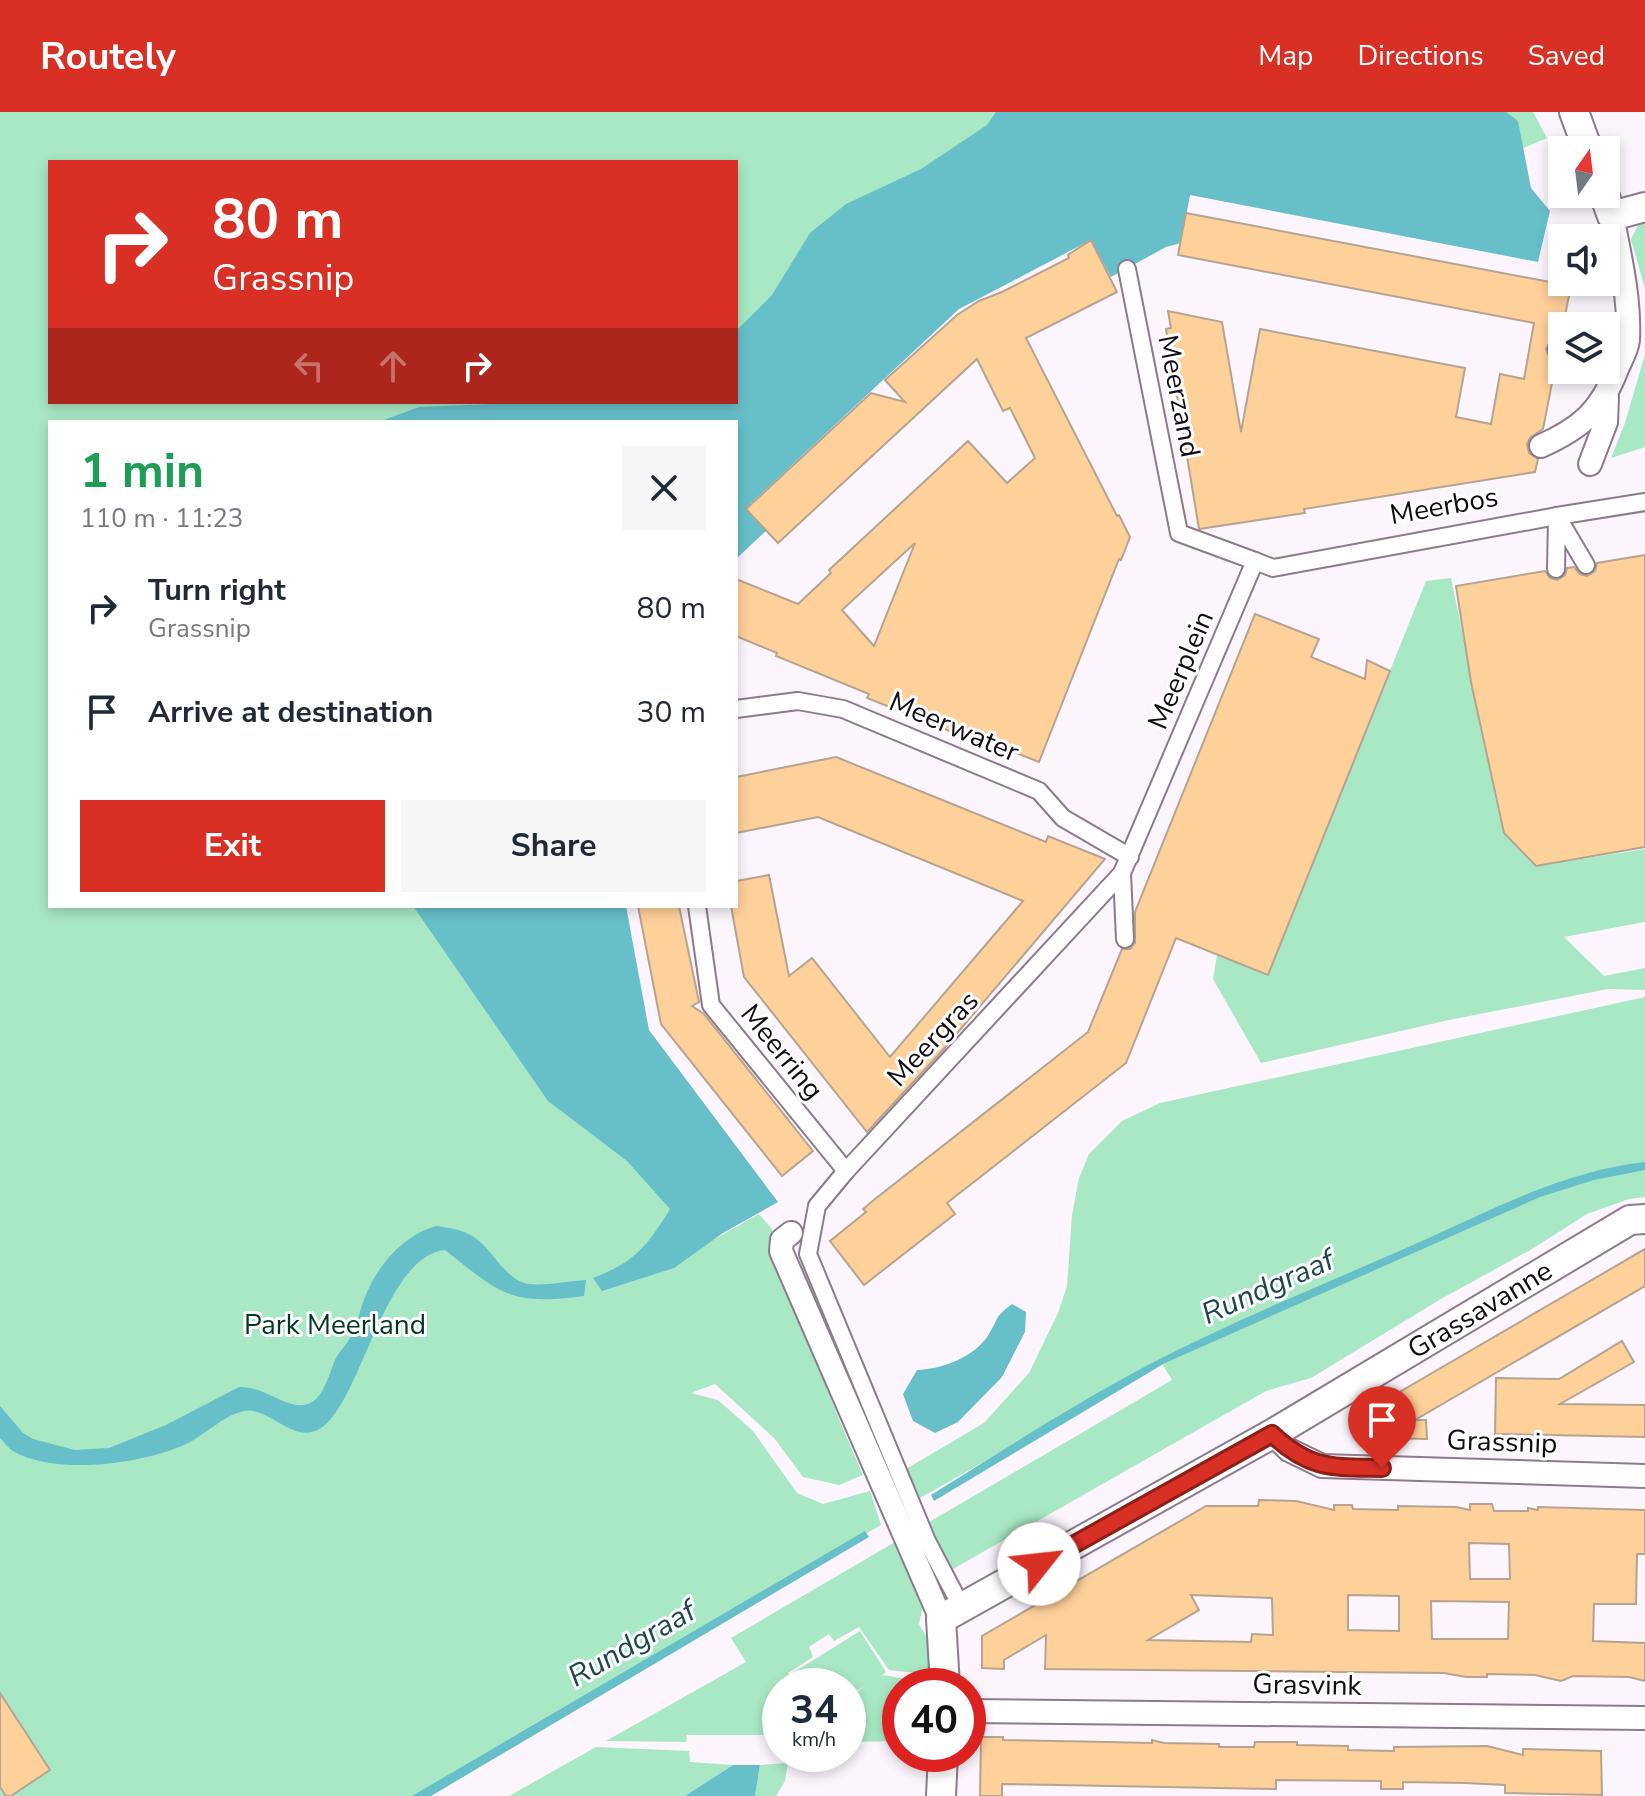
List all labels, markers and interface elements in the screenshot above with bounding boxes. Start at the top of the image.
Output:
text: Routely [40,31,176,82]
text: Map [1258,37,1313,75]
text: Directions [1357,37,1484,75]
text: Saved [1528,37,1605,75]
north arrow [1548,136,1620,208]
map controls [1548,136,1620,384]
text: 80 m [212,181,343,258]
icon: right [80,192,184,296]
button: sound [1548,224,1620,296]
text: Grassnip [212,254,354,303]
button: layers [1548,312,1620,384]
street label: Meerzand [1149,332,1209,460]
icon: left [287,344,331,388]
icon: ahead [371,344,415,388]
icon: right [455,344,499,388]
text: 1 min [80,438,204,504]
button: close [622,446,706,530]
street label: Meerbos [1387,478,1501,534]
text: 110 m · 11:23 [80,501,243,536]
text: Turn right [148,570,286,611]
icon: right [80,586,124,630]
text: 80 m [637,588,706,629]
street label: Meerplein [1139,605,1223,735]
text: Grassnip [148,611,251,646]
street label: Meerwater [883,683,1025,771]
icon: arrive [80,690,124,734]
text: Arrive at destination [148,692,433,733]
text: 30 m [637,692,706,733]
button: Exit [80,800,385,892]
button: Share [401,800,706,892]
street label: Meergras [879,983,987,1095]
street label: Meerring [732,996,832,1108]
water label: Rundgraaf [1195,1238,1344,1334]
street label: Grassavanne [1401,1252,1559,1368]
park label: Park Meerland [244,1306,426,1344]
pin [1348,1386,1416,1468]
icon: arrive [1360,1398,1404,1442]
street label: Grassnip [1446,1421,1558,1463]
position arrow [997,1522,1081,1606]
water label: Rundgraaf [561,1589,706,1697]
street label: Grasvink [1252,1665,1363,1705]
speed limit sign: 40 [882,1668,986,1772]
text: 34 [790,1683,838,1737]
text: km/h [792,1726,836,1753]

